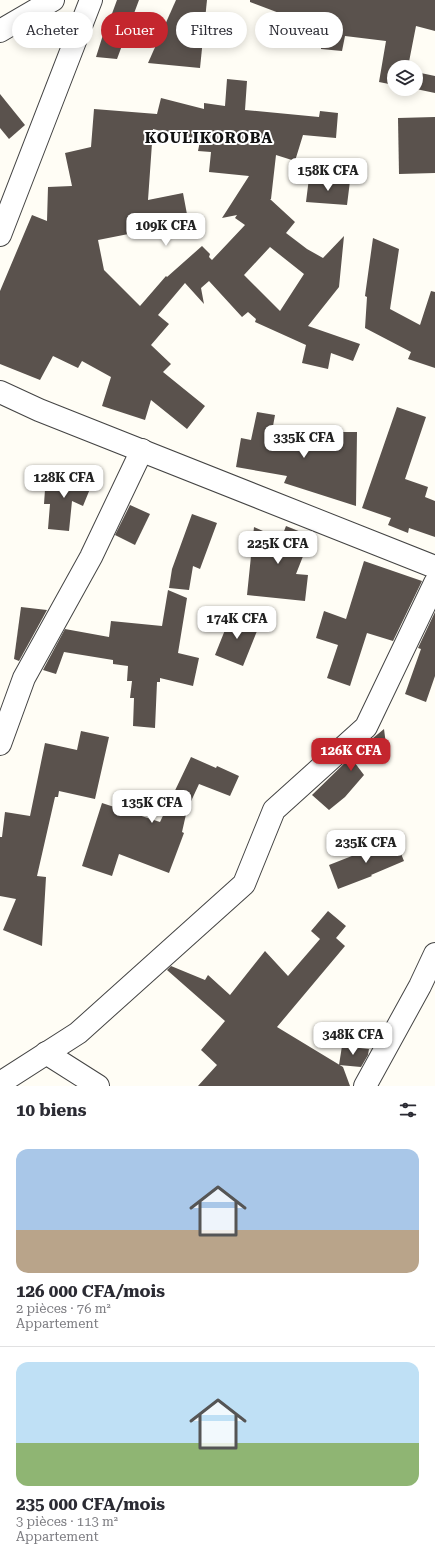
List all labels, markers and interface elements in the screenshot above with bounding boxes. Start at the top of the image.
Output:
chip: Acheter [12,12,93,48]
chip: Louer [101,12,168,48]
chip: Filtres [176,12,247,48]
chip: Nouveau [255,12,343,48]
map controls [387,60,423,96]
button: layers [387,60,423,96]
district label: KOULIKOROBA [145,129,273,147]
pin: 158K CFA [287,158,369,192]
text: 158K CFA [297,163,359,178]
pin: 109K CFA [125,213,207,247]
text: 109K CFA [135,218,197,233]
pin: 335K CFA [263,425,345,459]
text: 335K CFA [273,430,335,445]
pin: 128K CFA [23,465,105,499]
text: 128K CFA [33,470,95,485]
pin: 225K CFA [237,531,319,565]
text: 225K CFA [247,536,309,551]
pin: 174K CFA [196,606,278,640]
text: 174K CFA [206,611,268,626]
pin: 126K CFA [310,738,392,772]
text: 126K CFA [320,743,382,758]
pin: 135K CFA [111,790,193,824]
text: 135K CFA [121,795,183,810]
pin: 235K CFA [325,830,407,864]
text: 235K CFA [335,835,397,850]
pin: 348K CFA [312,1022,394,1056]
text: 348K CFA [322,1027,384,1042]
icon: filters [397,1099,419,1121]
text: 10 biens [16,1100,87,1120]
icon: home [182,1175,254,1247]
text: 126 000 CFA/mois [16,1281,165,1301]
text: 2 pièces · 76 m² [16,1301,111,1316]
text: Appartement [16,1316,99,1331]
icon: home [182,1388,254,1460]
text: 235 000 CFA/mois [16,1494,165,1514]
text: 3 pièces · 113 m² [16,1514,118,1529]
text: Appartement [16,1529,99,1544]

